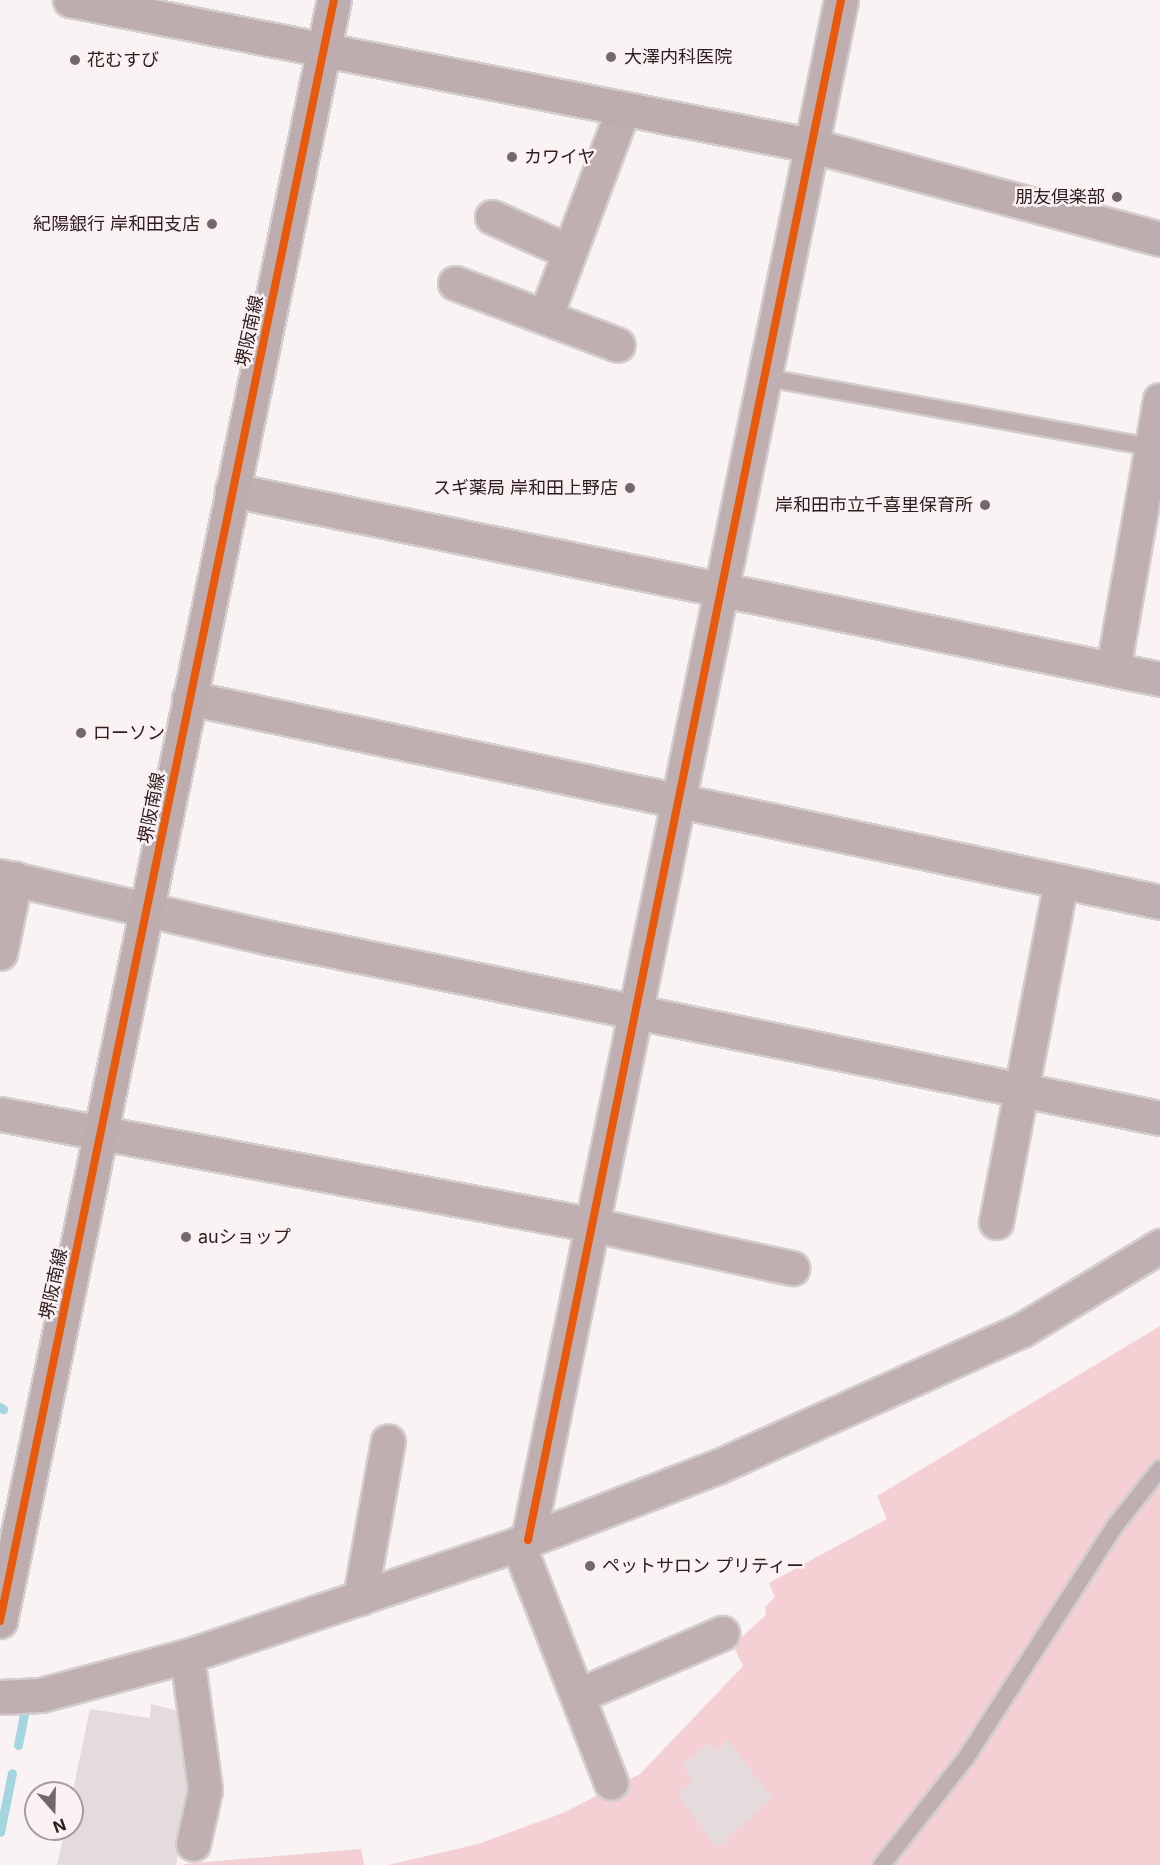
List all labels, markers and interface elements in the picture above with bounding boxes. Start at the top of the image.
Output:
place label: 大澤内科医院 [624,46,732,68]
marker: 大澤内科医院 [602,48,620,66]
place label: 花むすび [87,49,159,71]
marker: 花むすび [68,53,82,67]
place label: カワイヤ [524,146,596,168]
marker: カワイヤ [505,150,519,164]
place label: 朋友倶楽部 [1015,186,1105,208]
marker: 朋友倶楽部 [1110,190,1124,204]
place label: 紀陽銀行 岸和田支店 [33,213,200,235]
marker: 紀陽銀行 岸和田支店 [205,217,219,231]
street label: 堺阪南線 [232,294,268,368]
place label: スギ薬局 岸和田上野店 [433,477,618,499]
marker: スギ薬局 岸和田上野店 [623,481,637,495]
place label: 岸和田市立千喜里保育所 [775,494,973,516]
marker: 岸和田市立千喜里保育所 [978,498,992,512]
place label: ローソン [93,722,165,744]
marker: ローソン [74,726,88,740]
street label: 堺阪南線 [135,771,169,845]
place label: auショップ [198,1226,291,1248]
marker: auショップ [179,1230,193,1244]
street label: 堺阪南線 [36,1247,72,1321]
place label: ペットサロン プリティー [602,1555,805,1577]
marker: ペットサロン プリティー [583,1559,597,1573]
north arrow [24,1781,84,1841]
text: N [50,1815,69,1838]

